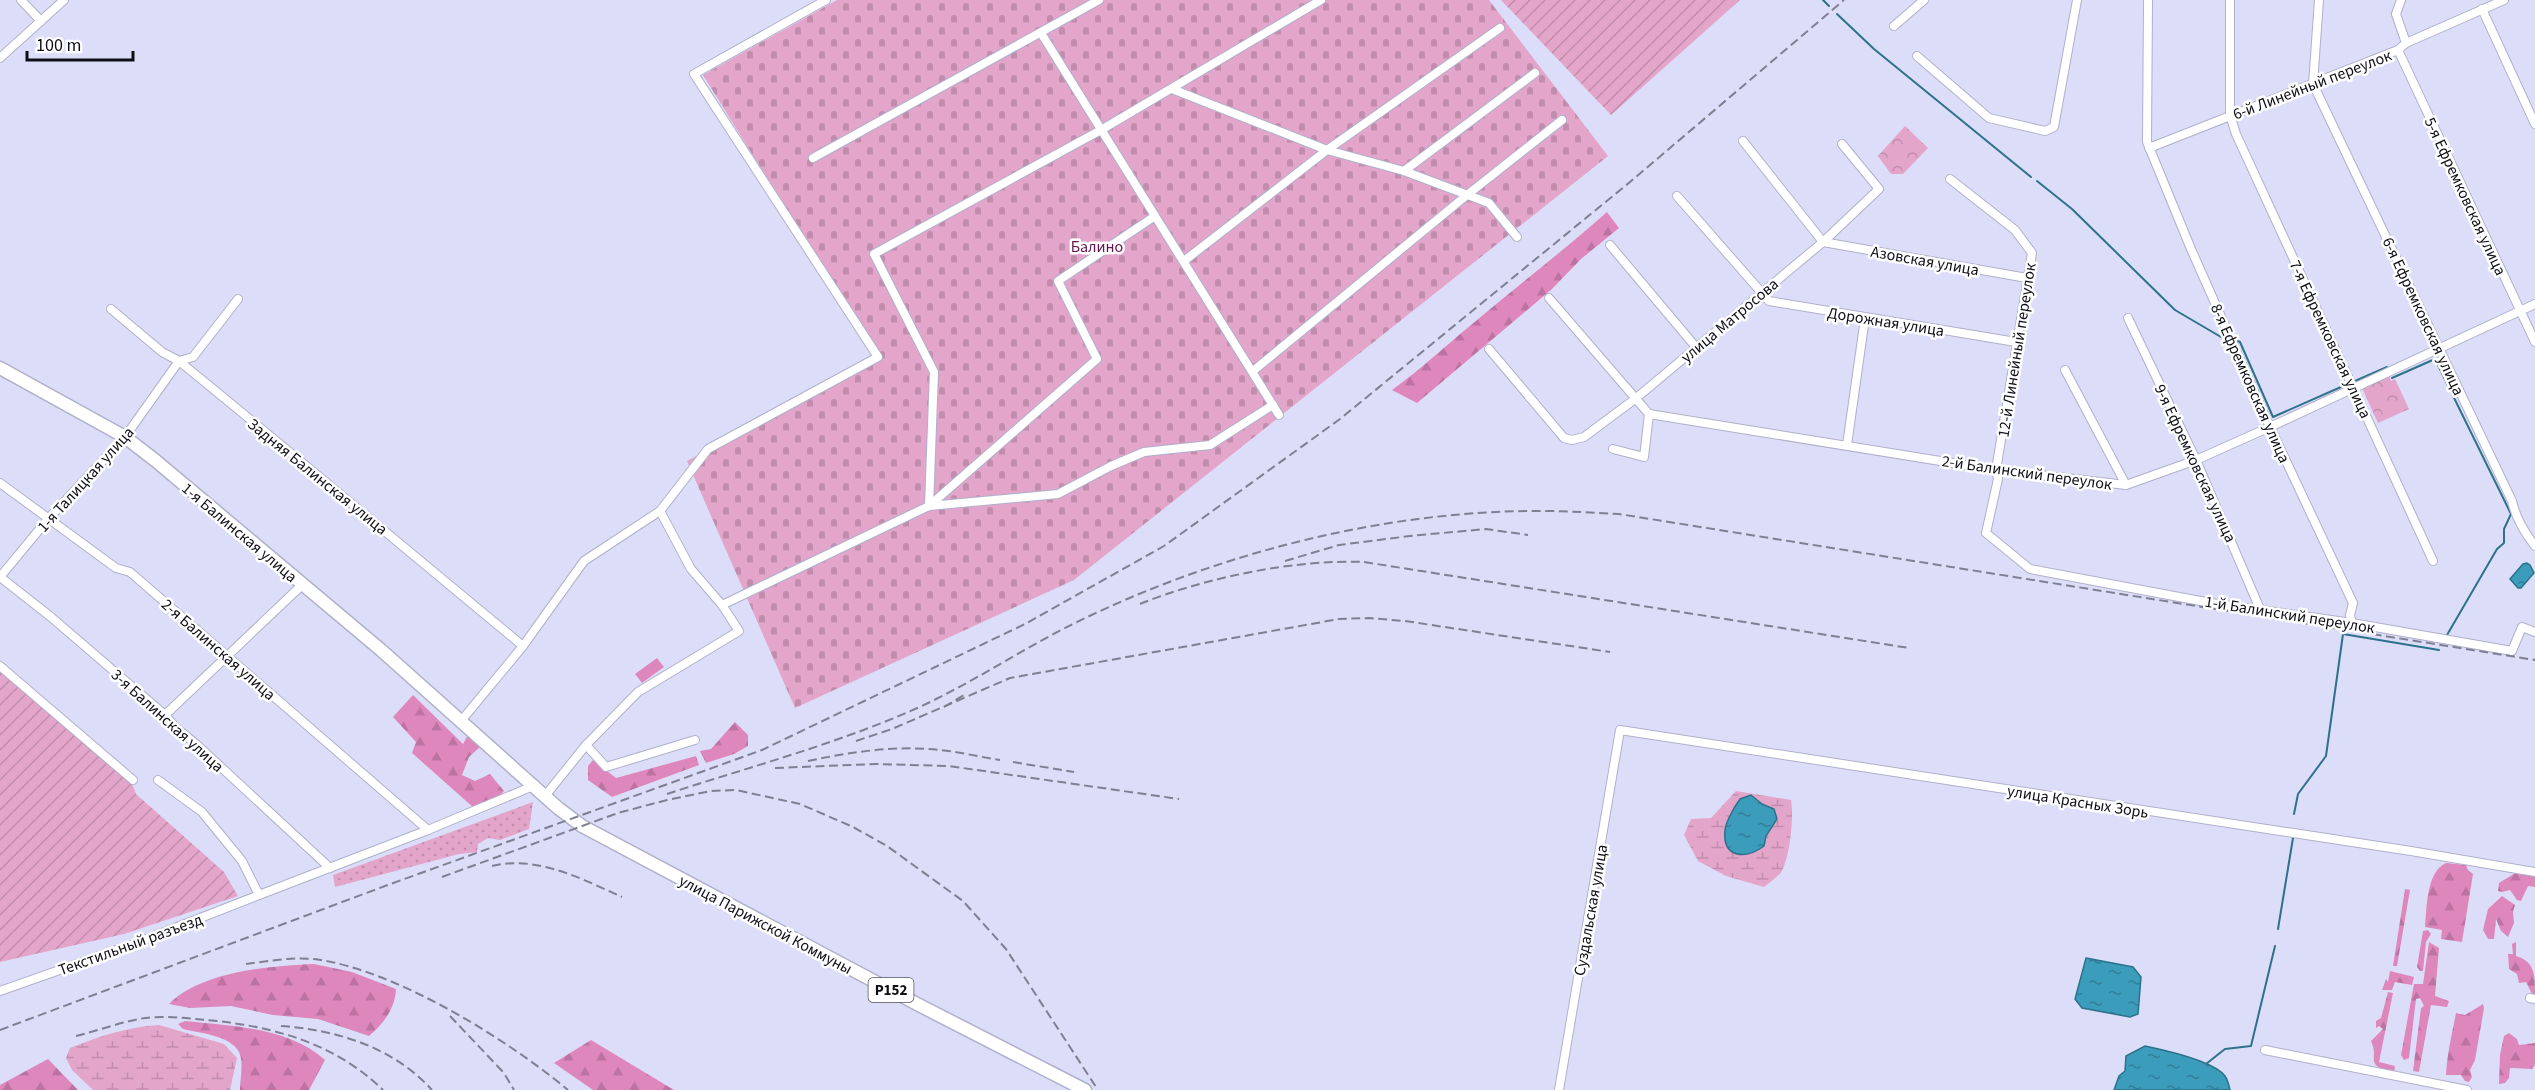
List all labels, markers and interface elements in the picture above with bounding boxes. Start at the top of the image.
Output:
scale bar [27,24,134,62]
text: 100 m [36,33,81,58]
street label: 6-й Линейный переулок [2230,44,2395,125]
street label: 5-я Ефремковская улица [2419,114,2511,279]
street label: 6-я Ефремковская улица [2377,234,2469,399]
park label: Балино [1071,236,1123,258]
street label: Азовская улица [1869,241,1981,281]
street label: 7-я Ефремковская улица [2284,257,2376,422]
street label: 12-й Линейный переулок [1992,261,2042,439]
street label: улица Матросова [1676,273,1783,368]
street label: 8-я Ефремковская улица [2205,300,2295,467]
street label: Дорожная улица [1826,302,1946,342]
street label: 9-я Ефремковская улица [2149,381,2241,546]
street label: Задняя Балинская улица [243,413,392,540]
street label: 1-я Талицкая улица [32,422,139,537]
street label: 2-й Балинский переулок [1940,450,2113,496]
street label: 1-я Балинская улица [177,478,302,588]
street label: 1-й Балинский переулок [2203,591,2376,639]
street label: 2-я Балинская улица [157,594,280,705]
street label: 3-я Балинская улица [106,664,228,777]
street label: улица Красных Зорь [2006,780,2150,824]
street label: Суздальская улица [1569,843,1613,978]
street label: улица Парижской Коммуны [675,870,856,980]
street label: Текстильный разъезд [55,908,206,981]
road number: Р152 [868,978,914,1002]

